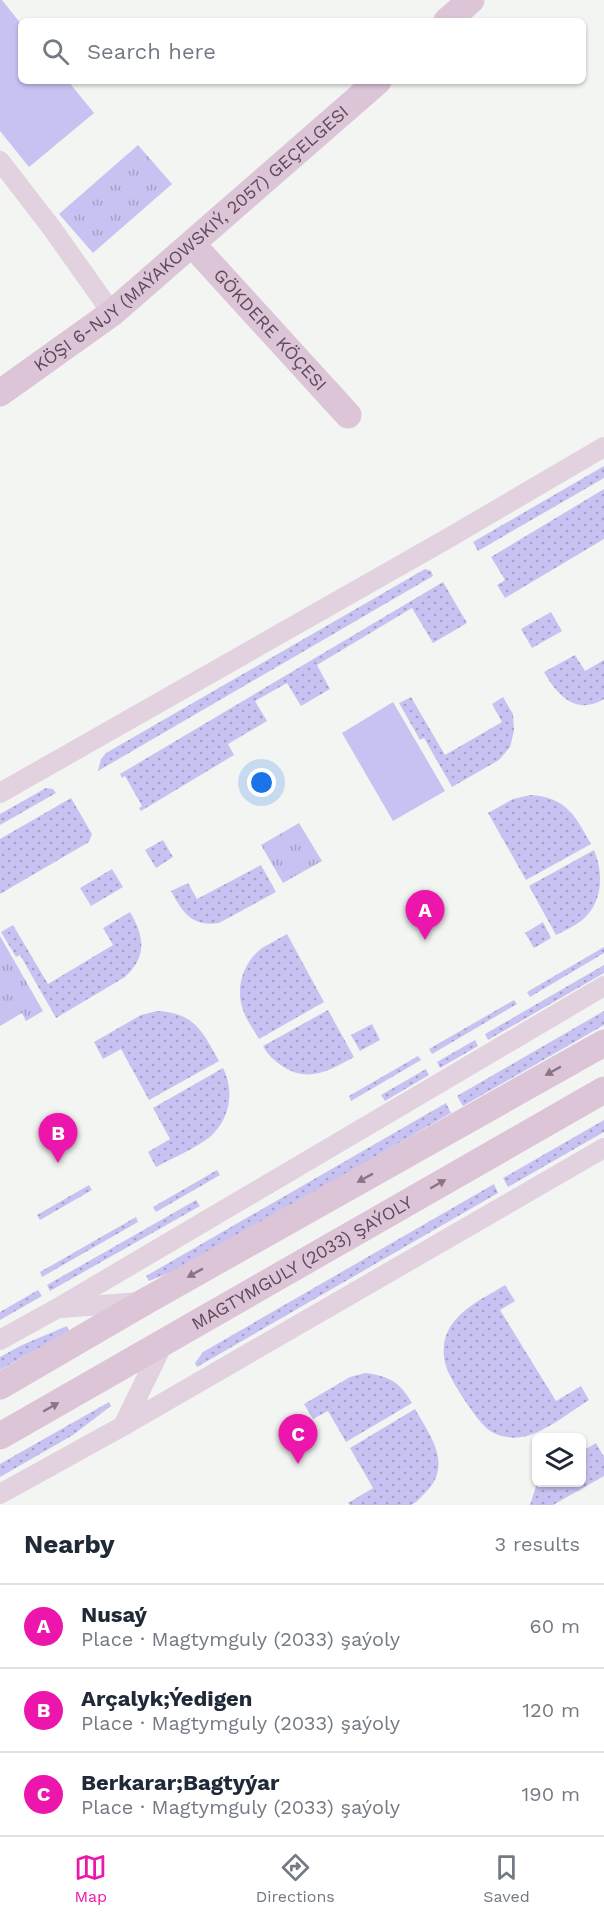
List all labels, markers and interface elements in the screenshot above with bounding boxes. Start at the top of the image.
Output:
search box [18,18,586,84]
icon: search [39,35,72,68]
text: Search here [87,39,216,64]
street label: KÖŞI 6-NJY (MAÝAKOWSKIÝ, 2057) GEÇELGESI [29,101,353,376]
street label: GÖKDERE KÖÇESI [210,264,332,395]
your location [247,768,276,797]
pin: A [406,890,444,940]
one-way arrow [545,1066,561,1077]
pin: B [38,1114,78,1163]
one-way arrow [357,1172,373,1183]
one-way arrow [430,1179,447,1189]
street label: MAGTYMGULY (2033) ŞAÝOLY [188,1191,416,1334]
one-way arrow [187,1268,203,1279]
one-way arrow [43,1401,59,1412]
pin: C [278,1414,318,1464]
map controls [532,1433,586,1487]
button: layers [532,1433,586,1487]
text: Nearby [24,1529,115,1559]
text: 3 results [495,1532,580,1556]
text: Nusaý [81,1602,147,1627]
text: A [37,1614,50,1638]
text: 60 m [530,1614,580,1638]
text: Place · Magtymguly (2033) şaýoly [81,1627,400,1651]
text: Arçalyk;Ýedigen [81,1686,252,1711]
text: B [37,1698,50,1722]
text: 120 m [522,1698,580,1722]
text: Place · Magtymguly (2033) şaýoly [81,1711,400,1735]
text: Berkarar;Bagtyýar [81,1770,279,1795]
text: C [37,1782,50,1806]
text: 190 m [522,1782,580,1806]
text: Place · Magtymguly (2033) şaýoly [81,1795,400,1819]
tab: Map [74,1851,107,1906]
tab: Directions [256,1851,335,1906]
tab: Saved [483,1851,530,1906]

